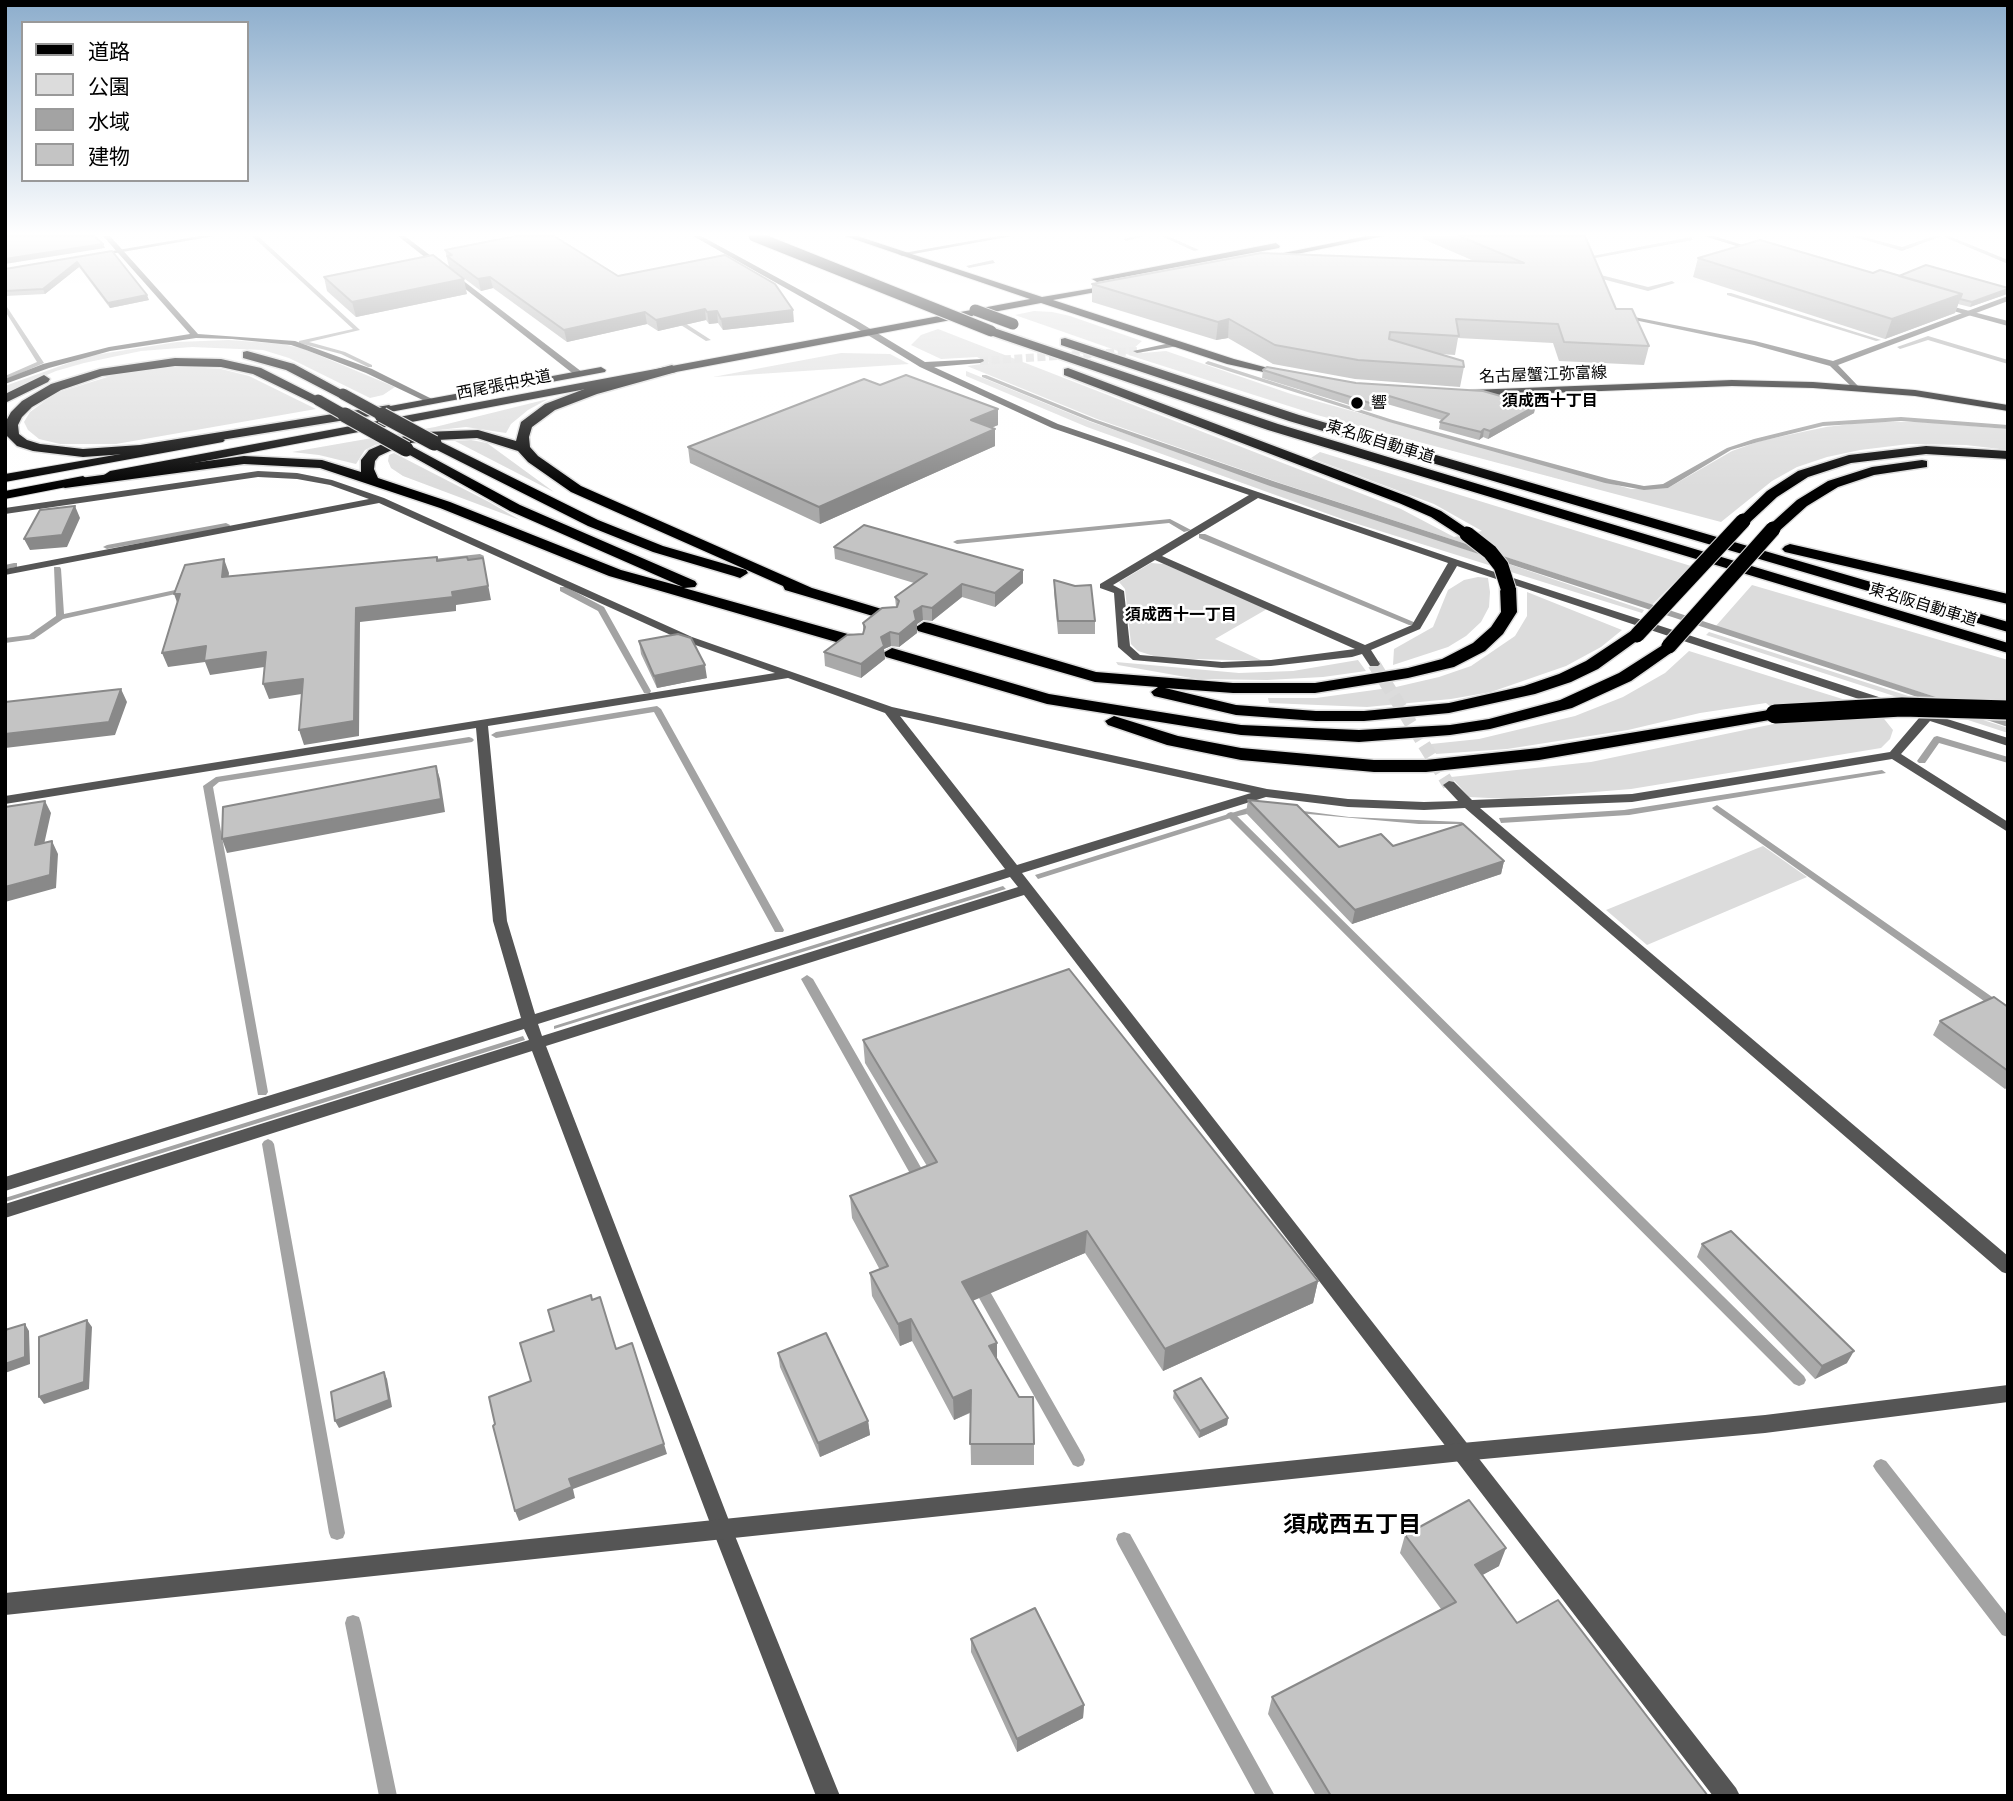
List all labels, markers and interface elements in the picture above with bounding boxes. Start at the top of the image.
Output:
legend [21,21,248,182]
text: 道路 [88,39,130,64]
text: 公園 [88,74,130,99]
text: 水域 [88,109,130,134]
text: 建物 [88,144,130,169]
street label: 名古屋蟹江弥富線 [1479,363,1607,387]
street label: 西尾張中央道 [455,366,553,404]
district label: 須成西十丁目 [1502,391,1598,411]
place label: 響 [1371,393,1387,413]
marker: 響 [1349,395,1365,411]
street label: 東名阪自動車道 [1324,416,1436,468]
street label: 東名阪自動車道 [1867,579,1979,631]
district label: 須成西十一丁目 [1125,605,1237,625]
district label: 須成西五丁目 [1283,1511,1421,1539]

